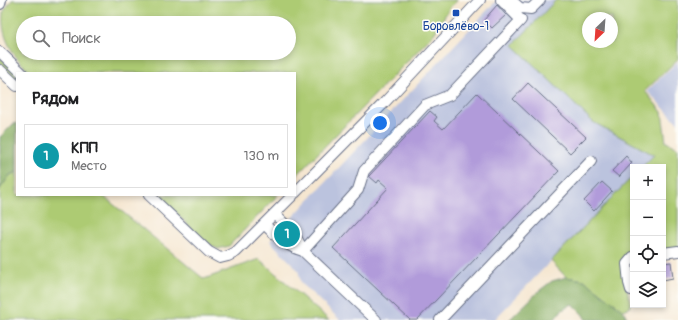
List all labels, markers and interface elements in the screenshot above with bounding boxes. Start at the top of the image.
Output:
marker: Боровлёво-1 [451,8,461,18]
north arrow [582,12,618,48]
search box [16,16,296,60]
place label: Боровлёво-1 [423,19,489,34]
icon: search [30,27,52,49]
text: Поиск [62,29,101,48]
text: Рядом [32,88,79,109]
your location [370,113,390,133]
text: КПП [71,139,98,158]
text: 1 [43,148,49,164]
text: 130 m [243,148,279,164]
text: Место [71,158,107,174]
map controls [630,164,666,308]
button: + [630,164,666,200]
button: − [630,200,666,236]
pin: 1 [274,219,300,249]
button: locate [630,236,666,272]
button: layers [630,272,666,308]

